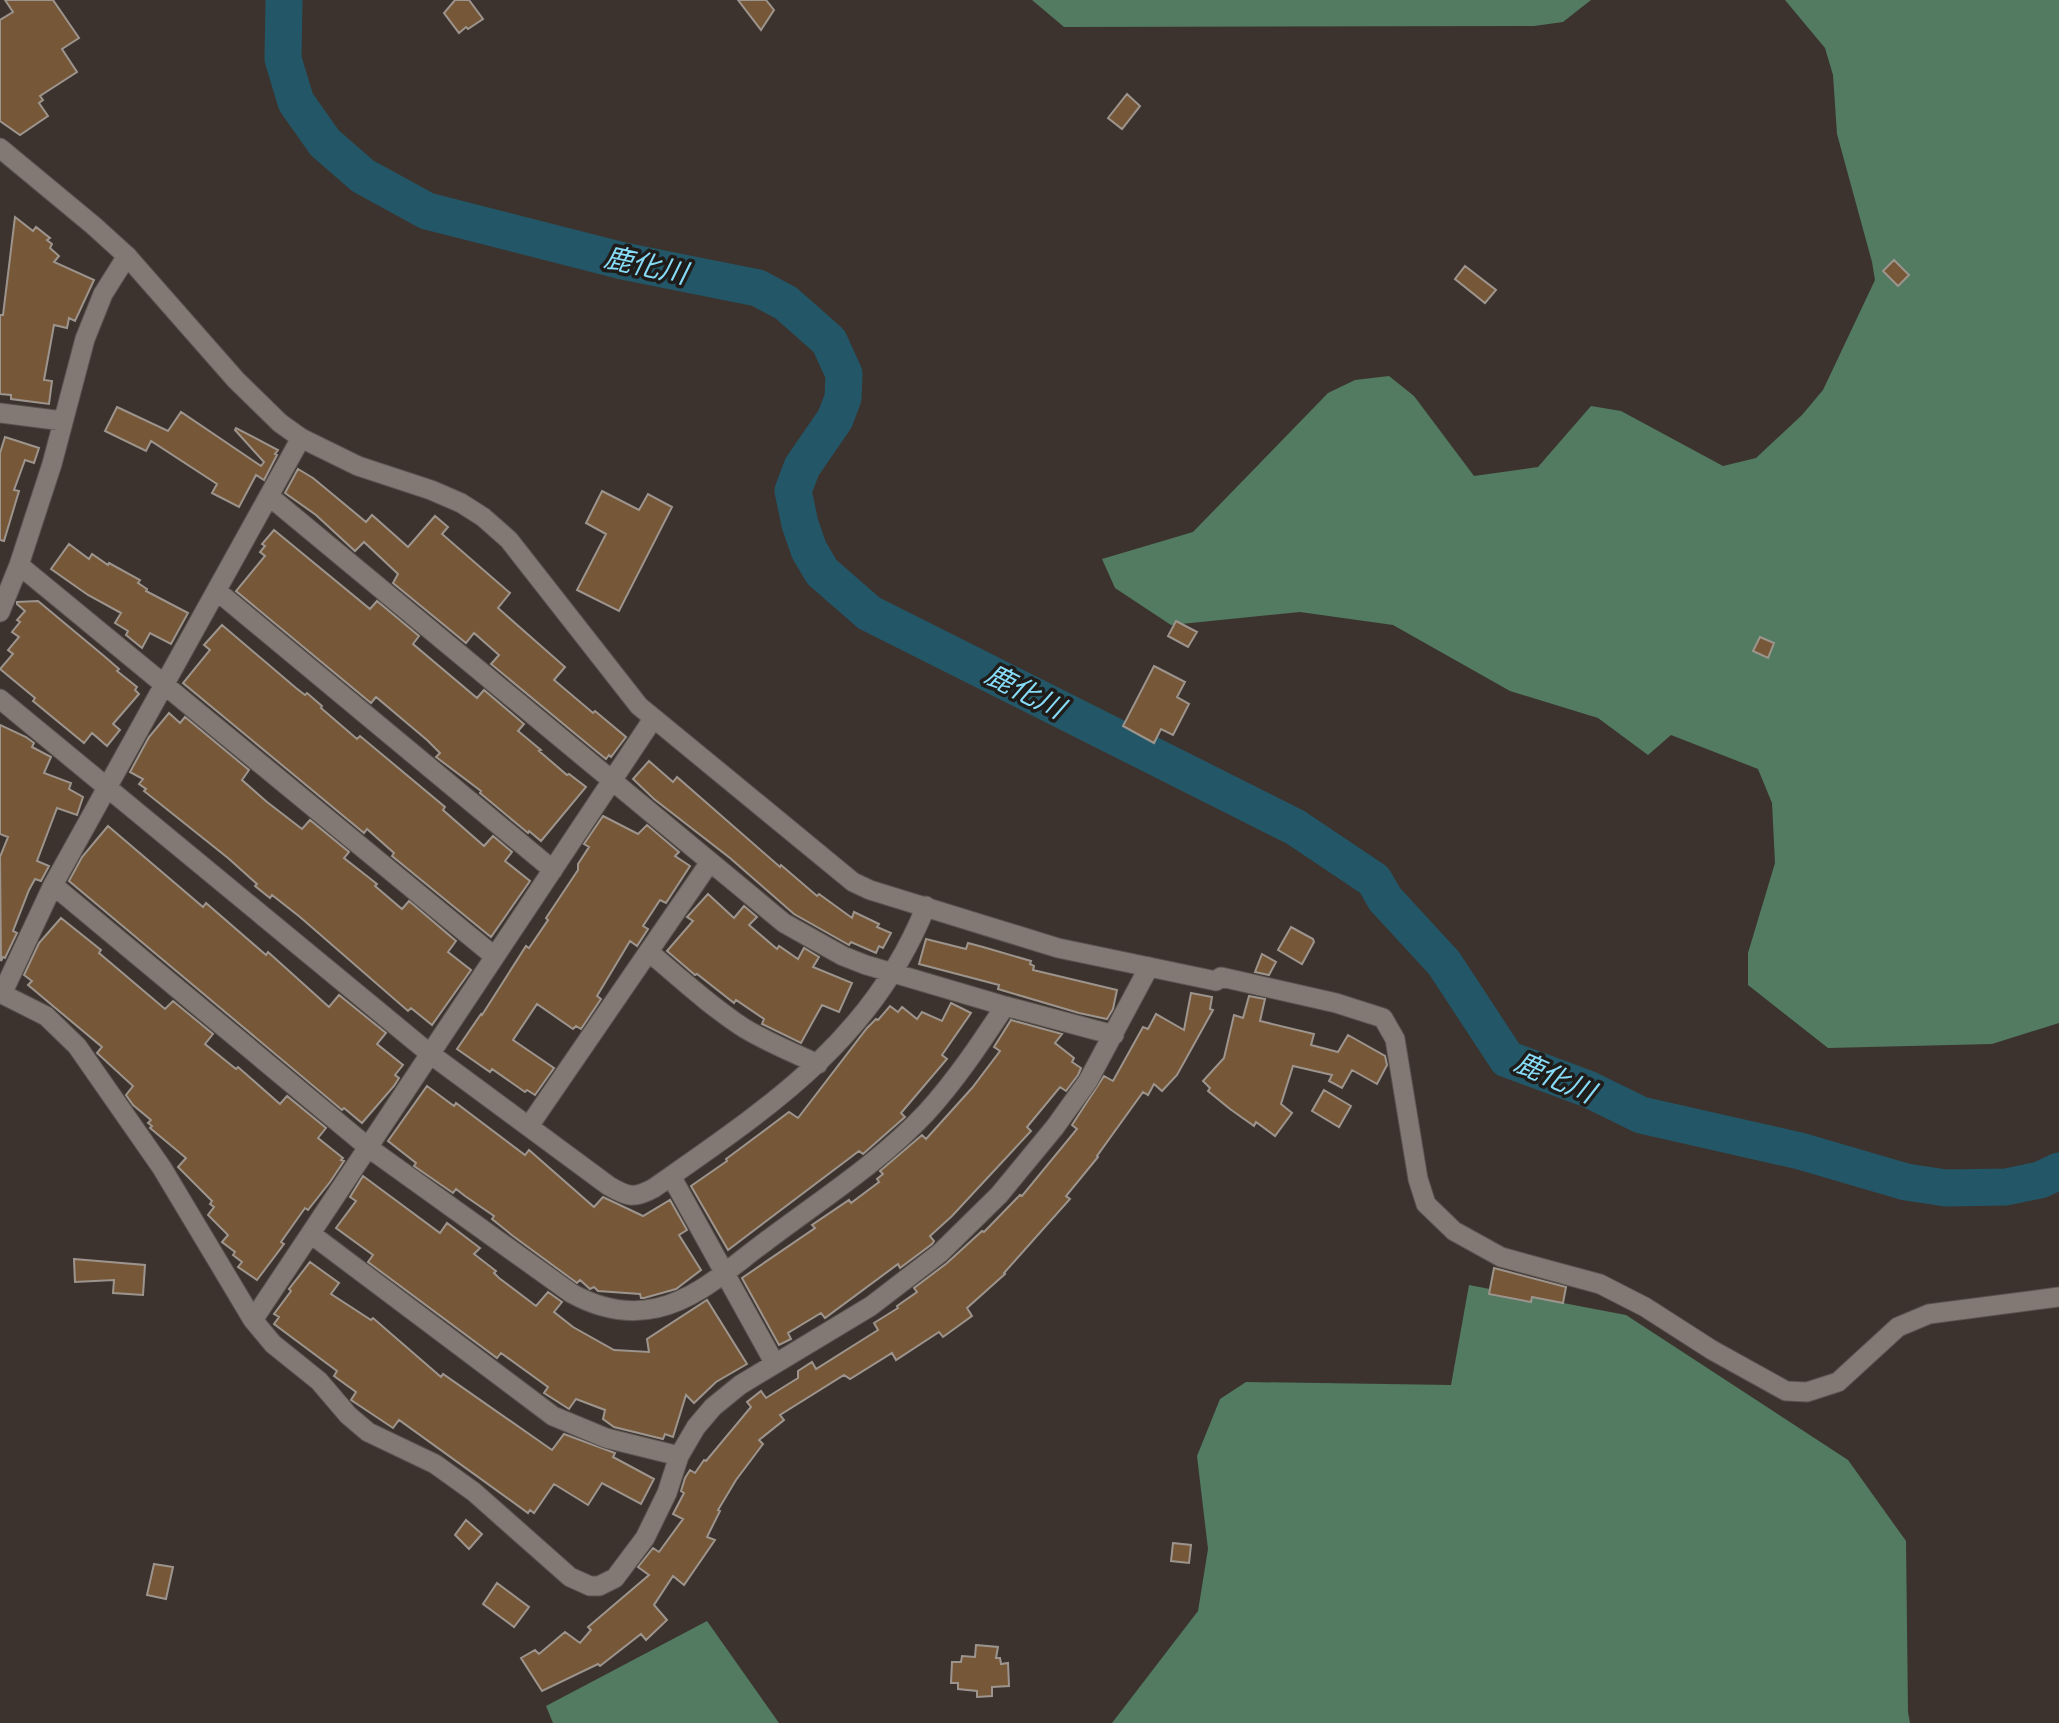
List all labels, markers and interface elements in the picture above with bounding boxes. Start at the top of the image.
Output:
water label: 鹿化川 [602,243,693,290]
water label: 鹿化川 [980,659,1071,726]
water label: 鹿化川 [1510,1047,1602,1110]

